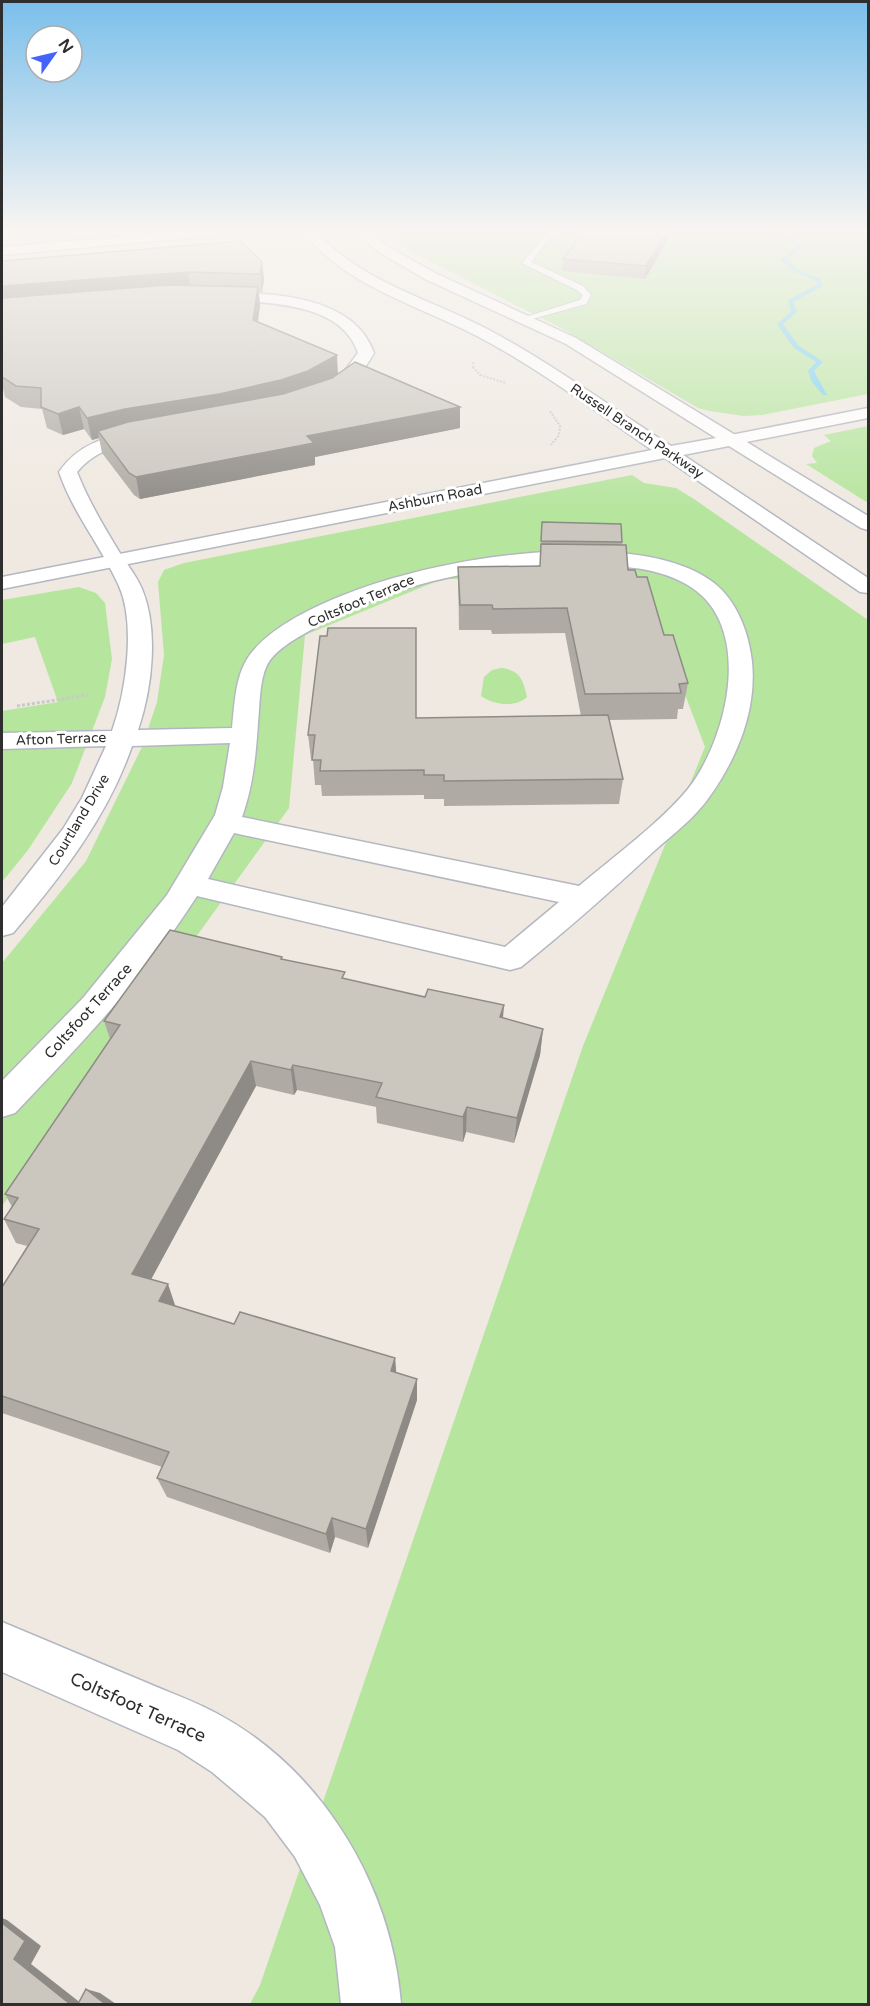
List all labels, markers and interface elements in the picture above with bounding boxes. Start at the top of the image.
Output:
north arrow [24,24,84,84]
text: N [54,35,77,57]
street label: Russell Branch Parkway [567,380,707,482]
street label: Ashburn Road [386,481,484,515]
street label: Coltsfoot Terrace [305,571,417,631]
street label: Afton Terrace [15,729,107,749]
street label: Courtland Drive [45,771,113,869]
street label: Coltsfoot Terrace [40,960,136,1062]
street label: Coltsfoot Terrace [67,1667,209,1747]

